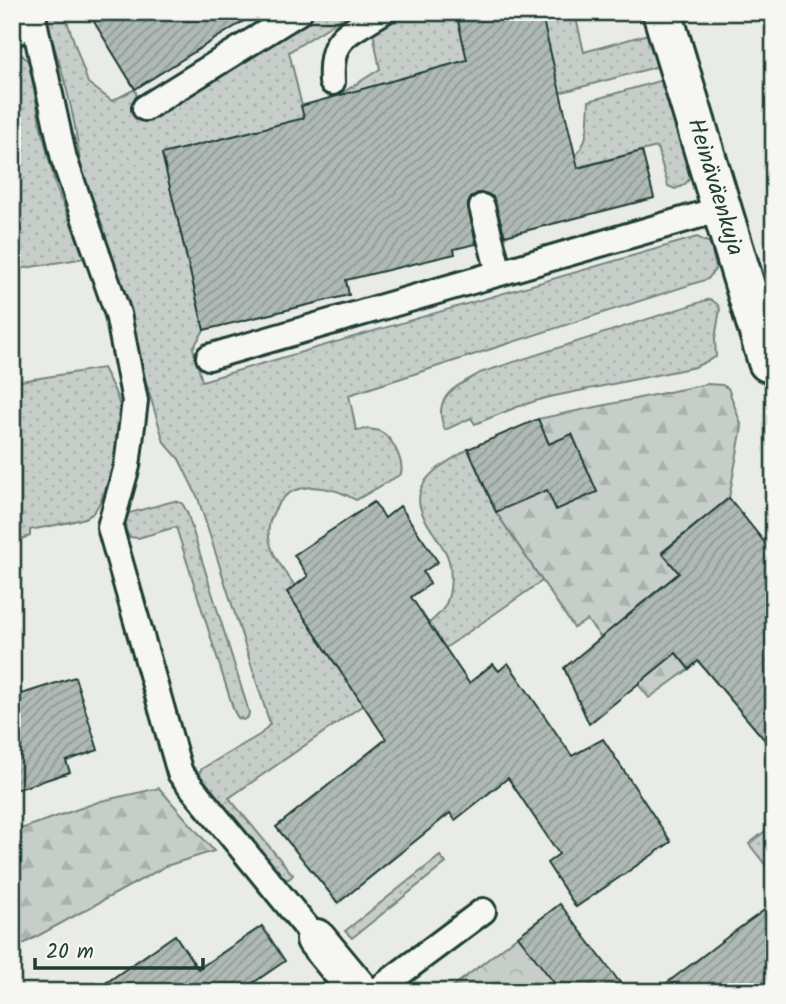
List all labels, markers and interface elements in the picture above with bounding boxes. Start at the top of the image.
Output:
street label: Heinäväenkuja [676,113,754,261]
scale bar [35,927,203,971]
text: 20 m [46,936,94,969]

